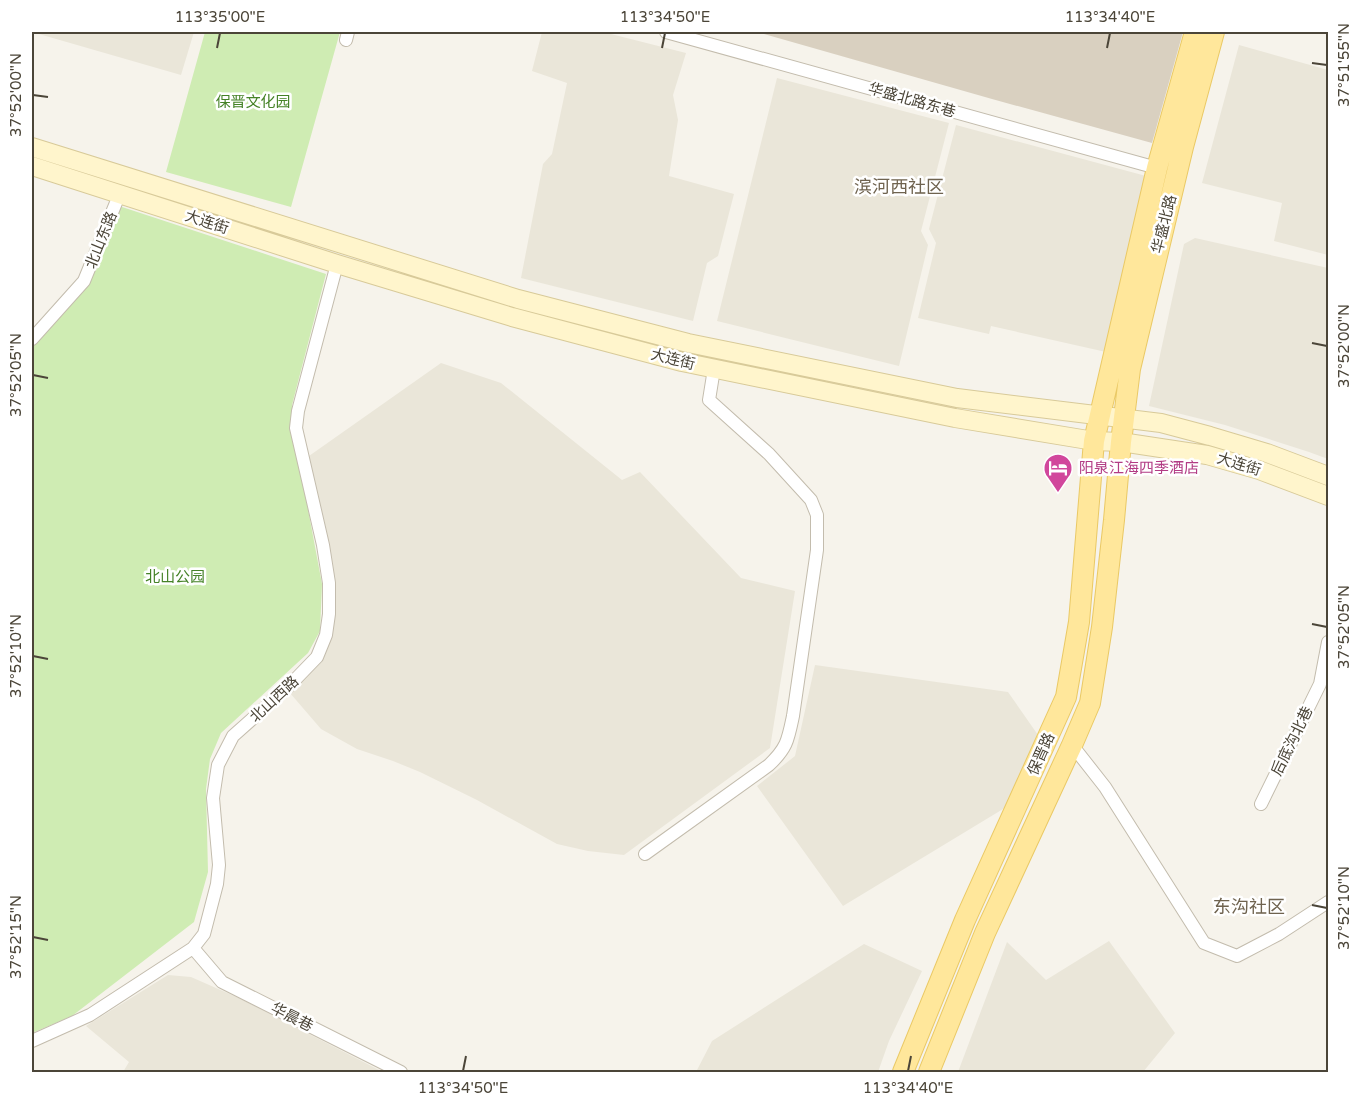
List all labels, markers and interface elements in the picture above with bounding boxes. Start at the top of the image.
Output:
text: 113°35'00"E [175,8,265,26]
text: 113°34'50"E [620,8,710,26]
text: 113°34'40"E [1065,8,1155,26]
text: 37°51'55"N [1335,23,1353,107]
text: 37°52'00"N [7,53,25,137]
street label: 华盛北路东巷 [866,79,958,121]
park label: 保晋文化园 [215,93,291,111]
district label: 滨河西社区 [854,176,944,198]
street label: 华盛北路 [1148,193,1180,255]
street label: 大连街 [183,206,231,238]
street label: 北山东路 [81,209,121,271]
text: 37°52'00"N [1335,304,1353,388]
text: 37°52'05"N [7,333,25,417]
street label: 大连街 [649,345,697,373]
street label: 大连街 [1215,449,1263,479]
hotel icon: 阳泉江海四季酒店 [1042,452,1074,494]
place label: 阳泉江海四季酒店 [1079,459,1199,477]
park label: 北山公园 [145,568,205,586]
text: 37°52'05"N [1335,585,1353,669]
text: 37°52'10"N [7,614,25,698]
street label: 北山西路 [246,672,302,726]
street label: 后底沟北巷 [1267,703,1317,779]
street label: 保晋路 [1024,730,1058,778]
text: 37°52'10"N [1335,866,1353,950]
text: 37°52'15"N [7,895,25,979]
district label: 东沟社区 [1213,896,1285,918]
street label: 华晨巷 [268,999,316,1035]
text: 113°34'50"E [418,1079,508,1097]
text: 113°34'40"E [863,1079,953,1097]

